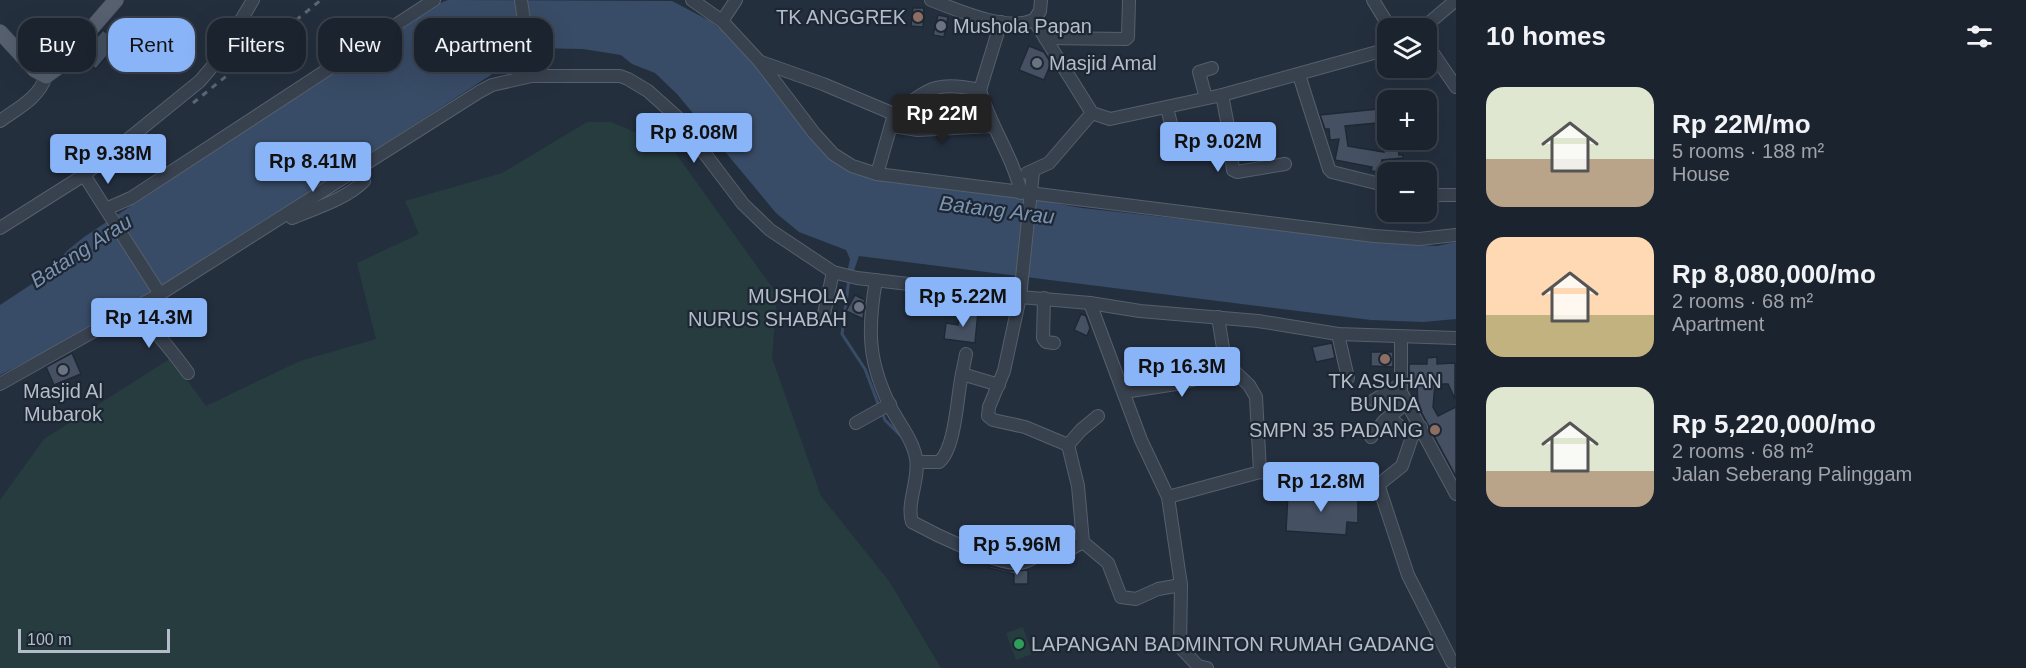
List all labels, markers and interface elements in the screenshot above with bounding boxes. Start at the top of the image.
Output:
place label: TK ANGGREK [776,6,907,28]
marker: TK ANGGREK [911,10,925,24]
place label: Mushola Papan [953,15,1092,37]
chip: Buy [18,18,96,72]
chip: Rent [108,18,195,72]
chip: Filters [207,18,306,72]
chip: New [318,18,402,72]
chip: Apartment [414,18,553,72]
map controls [1377,18,1437,222]
button: layers [1377,18,1437,78]
marker: Mushola Papan [934,19,948,33]
icon: filters [1963,20,1996,53]
text: 10 homes [1486,21,1606,51]
place label: Masjid Amal [1049,52,1157,74]
marker: Masjid Amal [1030,56,1044,70]
button: + [1377,90,1437,150]
pin: Rp 22M [893,94,991,145]
text: Rp 22M [906,102,978,124]
text: Rp 22M/mo [1672,109,1811,139]
icon: home [1534,111,1606,183]
pin: Rp 8.08M [632,113,756,164]
text: Rp 8.08M [650,121,738,143]
pin: Rp 9.02M [1156,122,1280,173]
text: Rp 9.02M [1174,130,1262,152]
pin: Rp 9.38M [46,134,170,185]
text: 5 rooms · 188 m² [1672,140,1824,162]
text: Rp 9.38M [64,142,152,164]
pin: Rp 8.41M [251,142,375,193]
text: Rp 8.41M [269,150,357,172]
button: − [1377,162,1437,222]
text: House [1672,163,1730,185]
water label: Batang Arau [938,191,1056,228]
water label: Batang Arau [26,209,136,292]
text: Rp 8,080,000/mo [1672,259,1876,289]
icon: home [1534,261,1606,333]
pin: Rp 5.22M [901,277,1025,328]
place label: MUSHOLA NURUS SHABAH [688,285,848,330]
text: Rp 5.22M [919,285,1007,307]
text: 2 rooms · 68 m² [1672,290,1813,312]
pin: Rp 14.3M [87,298,211,349]
marker: MUSHOLA NURUS SHABAH [852,300,866,314]
text: Rp 14.3M [105,306,193,328]
text: Apartment [1672,313,1764,335]
pin: Rp 16.3M [1120,347,1244,398]
marker: TK ASUHAN BUNDA [1378,352,1392,366]
text: Rp 16.3M [1138,355,1226,377]
marker: Masjid Al Mubarok [56,363,70,377]
place label: TK ASUHAN BUNDA [1328,370,1442,415]
place label: Masjid Al Mubarok [23,380,103,425]
text: Rp 5,220,000/mo [1672,409,1876,439]
icon: home [1534,411,1606,483]
place label: SMPN 35 PADANG [1249,419,1423,441]
marker: SMPN 35 PADANG [1428,423,1442,437]
text: 2 rooms · 68 m² [1672,440,1813,462]
pin: Rp 12.8M [1259,462,1383,513]
text: Jalan Seberang Palinggam [1672,463,1912,485]
text: Rp 12.8M [1277,470,1365,492]
pin: Rp 5.96M [955,525,1079,576]
text: Rp 5.96M [973,533,1061,555]
scale bar [18,626,170,654]
text: 100 m [27,631,71,648]
place label: LAPANGAN BADMINTON RUMAH GADANG [1031,633,1435,655]
marker: LAPANGAN BADMINTON RUMAH GADANG [1012,637,1026,651]

